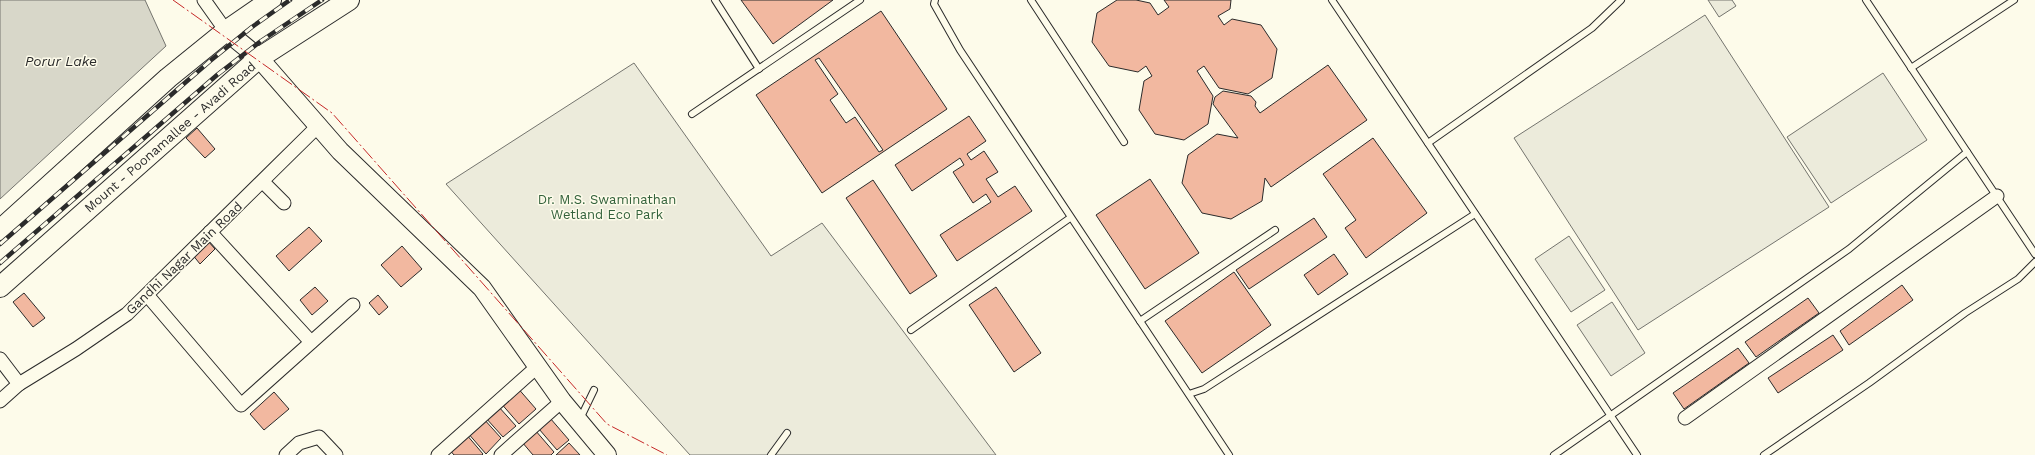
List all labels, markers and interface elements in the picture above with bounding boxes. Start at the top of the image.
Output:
water label: Porur Lake [25,53,97,69]
street label: Mount - Poonamallee - Avadi Road [81,58,259,216]
park label: Dr. M.S. Swaminathan Wetland Eco Park [538,192,676,222]
street label: Gandhi Nagar Main Road [123,199,245,317]

